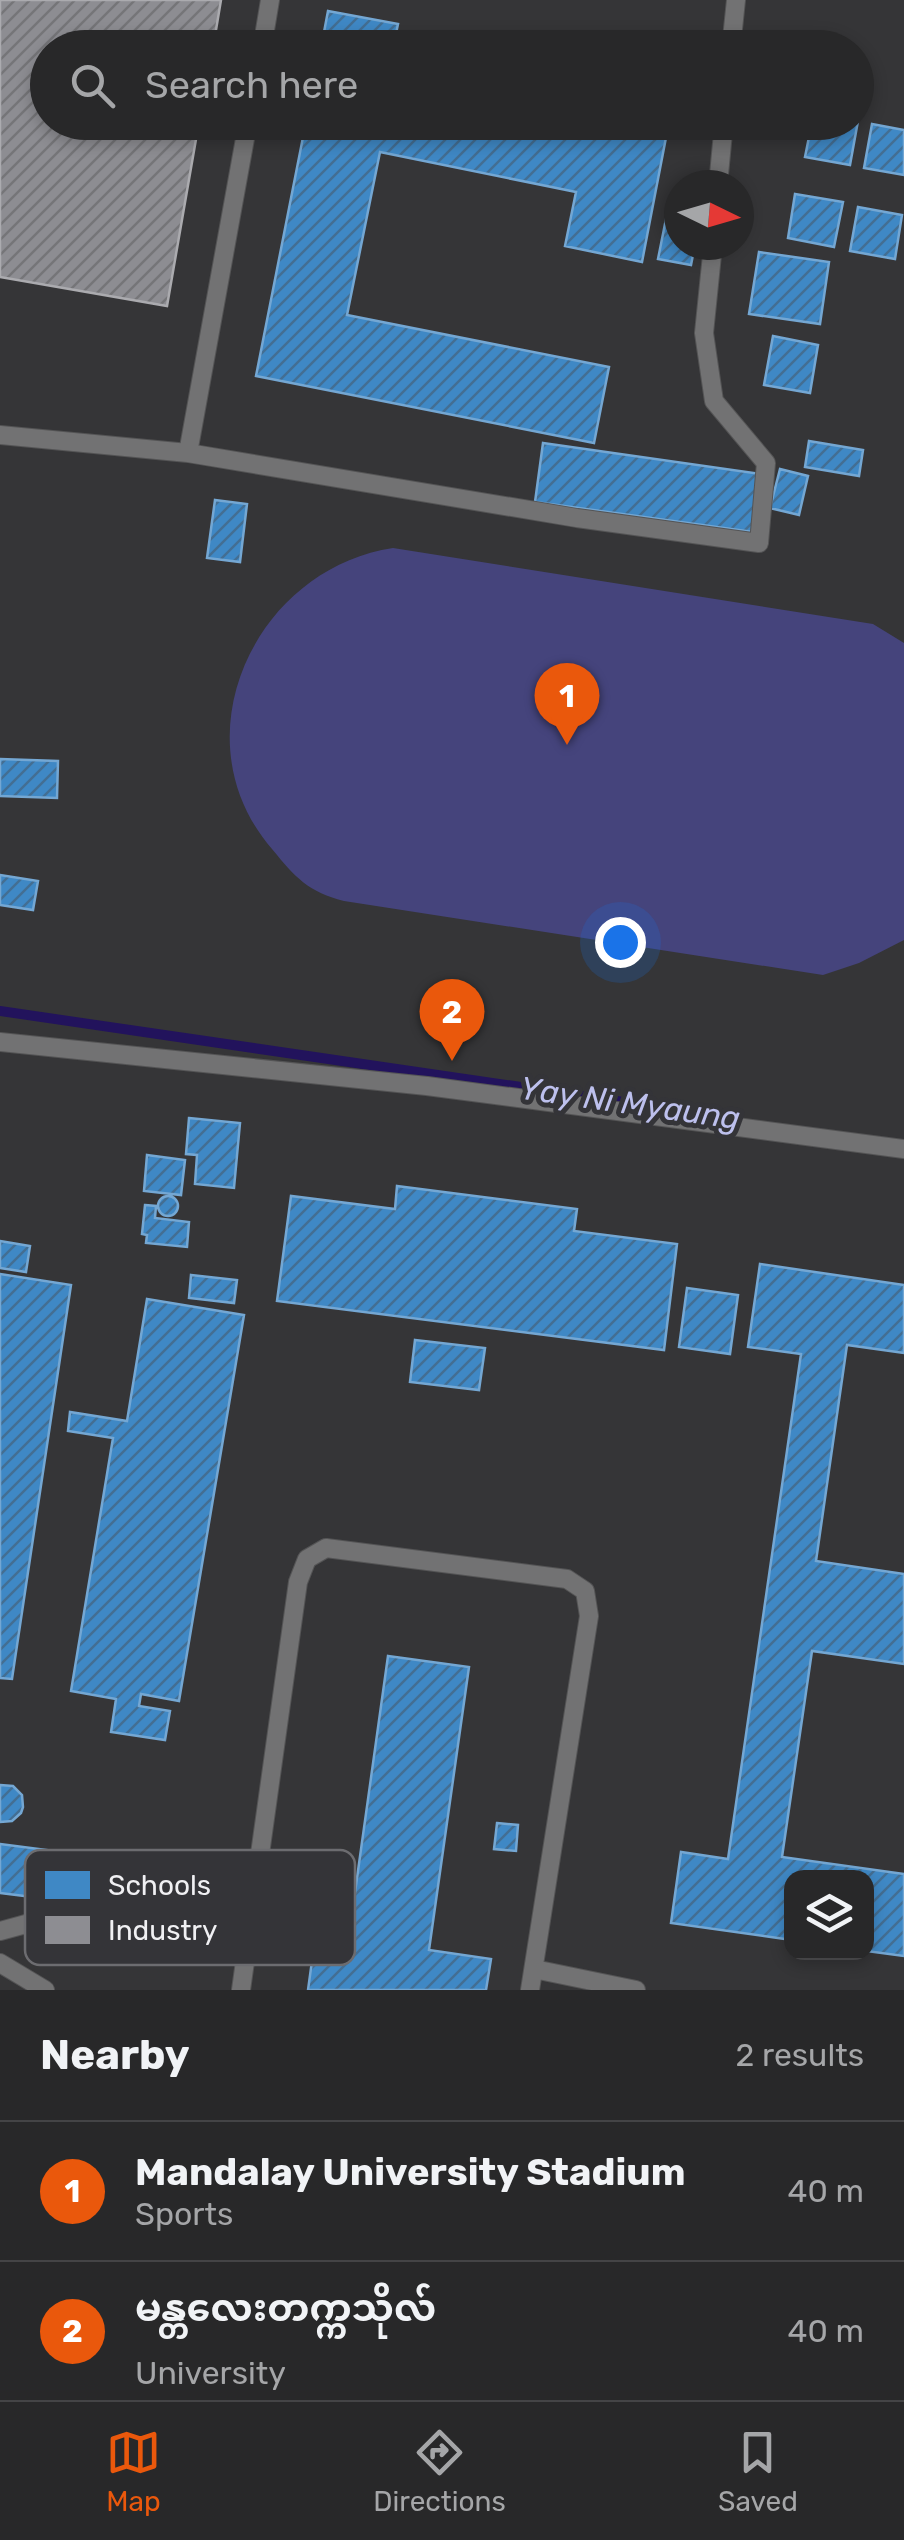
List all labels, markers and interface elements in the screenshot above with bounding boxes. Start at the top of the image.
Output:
search box [30,30,874,140]
icon: search [65,58,120,113]
text: Search here [145,62,358,108]
north arrow [664,170,754,260]
pin: 1 [534,662,600,745]
your location [595,917,646,968]
pin: 2 [420,978,484,1061]
water label: Yay Ni Myaung [517,1069,743,1137]
legend [25,1850,355,1965]
text: Schools [108,1869,211,1902]
map controls [784,1870,874,1960]
button: layers [784,1870,874,1960]
text: Industry [108,1914,217,1947]
text: Nearby [40,2030,190,2080]
text: 2 results [735,2036,864,2074]
text: Mandalay University Stadium [135,2149,686,2195]
text: 1 [65,2172,80,2210]
text: 40 m [788,2172,864,2210]
text: Sports [135,2195,233,2233]
text: မန္တလေးတက္ကသိုလ် [135,2285,436,2331]
text: 2 [62,2312,83,2350]
text: 40 m [788,2312,864,2350]
text: University [135,2354,286,2392]
tab: Map [106,2425,161,2518]
tab: Directions [373,2425,506,2518]
tab: Saved [718,2425,798,2518]

